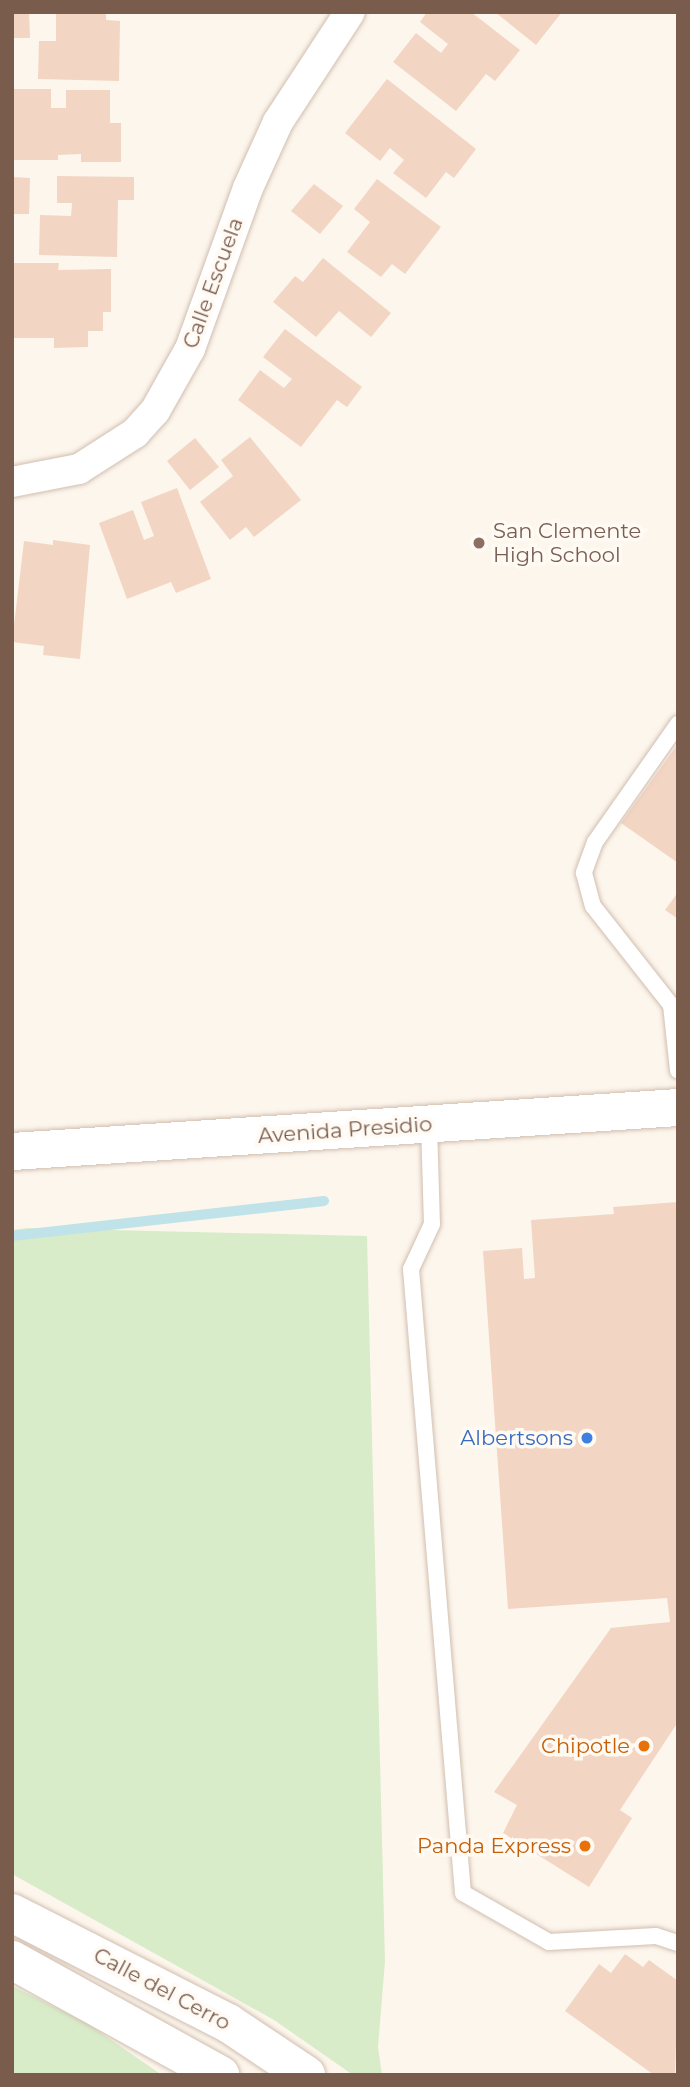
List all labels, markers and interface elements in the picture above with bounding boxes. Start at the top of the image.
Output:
street label: Calle Escuela [178,214,248,352]
place label: San Clemente High School [493,518,641,568]
marker: San Clemente High School [471,535,487,551]
street label: Avenida Presidio [257,1111,433,1149]
place label: Albertsons [460,1425,573,1451]
marker: Albertsons [579,1430,595,1446]
place label: Chipotle [541,1733,630,1759]
marker: Chipotle [636,1738,652,1754]
place label: Panda Express [417,1833,571,1859]
marker: Panda Express [577,1838,593,1854]
street label: Calle del Cerro [89,1942,235,2036]

